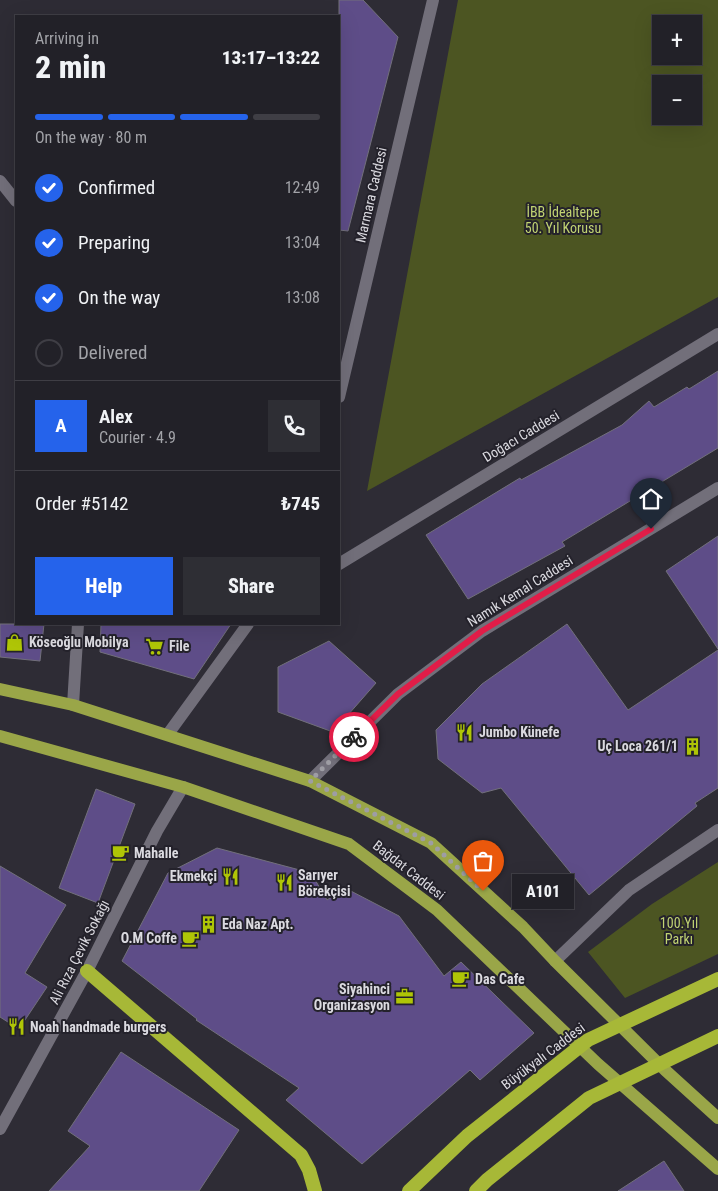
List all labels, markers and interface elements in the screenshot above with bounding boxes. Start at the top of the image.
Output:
map controls [652,15,702,125]
button: + [652,15,702,65]
text: Arriving in [35,29,99,48]
text: 13:17–13:22 [222,46,320,69]
text: 2 min [35,48,106,86]
button: − [652,75,702,125]
text: On the way · 80 m [35,128,147,147]
street label: Marmara Caddesi [352,146,390,244]
icon: check [35,174,63,202]
text: Confirmed [78,176,155,199]
text: 12:49 [285,178,320,197]
park label: İBB İdealtepe 50. Yıl Korusu [525,204,601,236]
icon: check [35,229,63,257]
text: Preparing [78,231,150,254]
text: 13:04 [285,233,320,252]
icon: check [35,284,63,312]
text: On the way [78,286,160,309]
text: 13:08 [285,288,320,307]
text: Delivered [78,341,147,364]
button: phone [268,400,320,452]
text: Alex [99,405,133,428]
street label: Doğacı Caddesi [480,407,562,465]
text: A [55,414,67,437]
text: Courier · 4.9 [99,428,176,447]
pin [630,478,672,529]
icon: home [637,485,665,513]
text: Order #5142 [35,492,128,515]
text: ₺745 [281,492,320,515]
street label: Namık Kemal Caddesi [464,552,576,630]
button: Help [35,557,173,615]
button: Share [183,557,320,615]
shop icon: Köseoğlu Mobilya [5,632,25,652]
place label: Köseoğlu Mobilya [29,634,129,650]
supermarket icon: File [145,636,165,656]
place label: File [169,638,190,654]
courier [329,712,379,762]
restaurant icon: Jumbo Künefe [455,722,475,742]
icon: bike [340,723,368,751]
place label: Jumbo Künefe [479,724,560,740]
building icon: Uç Loca 261/1 [682,736,702,756]
place label: Uç Loca 261/1 [597,738,678,754]
street label: Bağdat Caddesi [370,837,448,903]
pin [462,840,504,891]
cafe icon: Mahalle [110,843,130,863]
place label: Mahalle [134,845,179,861]
icon: bag [469,847,497,875]
restaurant icon: Ekmekçi [221,866,241,886]
place label: Sarıyer Börekçisi [298,867,350,899]
place label: Ekmekçi [170,868,217,884]
restaurant icon: Sarıyer Börekçisi [274,873,294,893]
callout: A101 [513,874,576,908]
text: A101 [526,882,560,901]
street label: Ali Rıza Çevik Sokağı [46,897,112,1007]
building icon: Eda Naz Apt. [198,914,218,934]
park label: 100.Yıl Parkı [660,915,698,947]
place label: Eda Naz Apt. [222,916,294,932]
cafe icon: O.M Coffe [181,928,201,948]
place label: O.M Coffe [121,930,177,946]
cafe icon: Das Cafe [451,969,471,989]
place label: Das Cafe [475,971,525,987]
place label: Siyahinci Organizasyon [314,981,390,1013]
office icon: Siyahinci Organizasyon [394,987,414,1007]
restaurant icon: Noah handmade burgers [6,1017,26,1037]
place label: Noah handmade burgers [30,1019,166,1035]
street label: Büyükyalı Caddesi [498,1019,588,1093]

